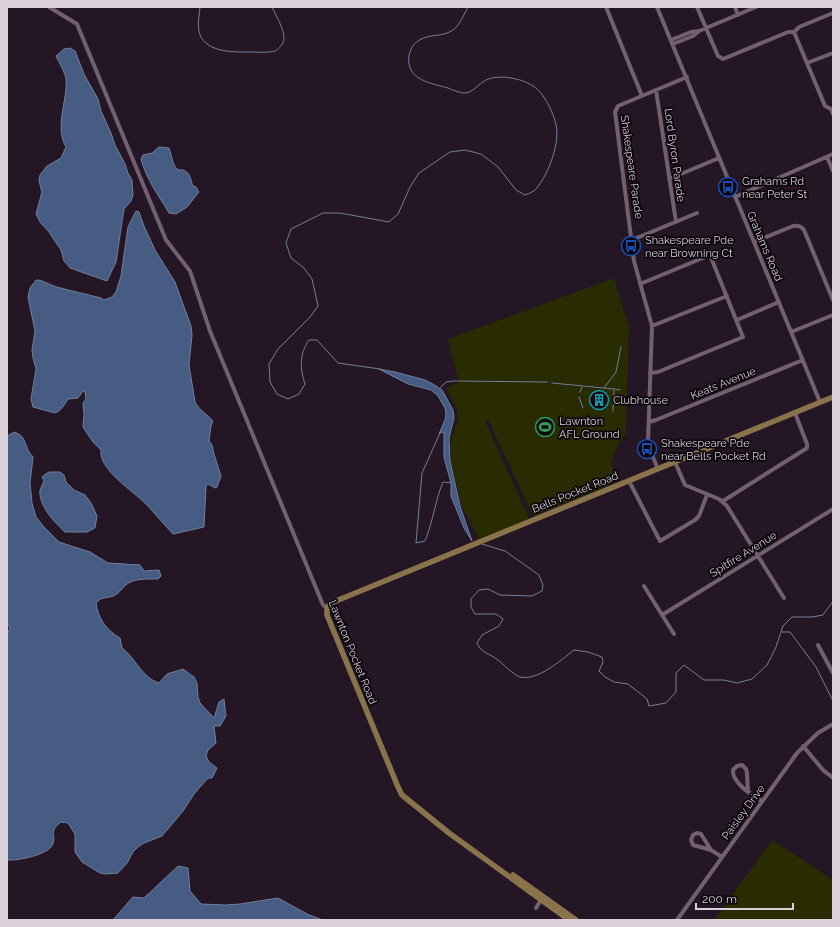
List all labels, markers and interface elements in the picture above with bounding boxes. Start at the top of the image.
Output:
street label: Lord Byron Parade [661,107,688,203]
street label: Shakespeare Parade [618,114,645,220]
place label: Grahams Rd near Peter St [742,175,807,201]
bus stop icon: Grahams Rd near Peter St [717,176,739,198]
street label: Grahams Road [744,209,785,283]
place label: Shakespeare Pde near Browning Ct [645,234,734,260]
bus stop icon: Shakespeare Pde near Browning Ct [620,235,642,257]
street label: Keats Avenue [689,364,758,402]
building icon: Clubhouse [588,389,610,411]
place label: Clubhouse [613,394,669,407]
place label: Lawnton AFL Ground [559,415,620,441]
sports icon: Lawnton AFL Ground [534,416,556,438]
place label: Shakespeare Pde near Bells Pocket Rd [661,437,766,463]
bus stop icon: Shakespeare Pde near Bells Pocket Rd [636,438,658,460]
street label: Bells Pocket Road [530,469,620,516]
street label: Spitfire Avenue [707,528,780,580]
street label: Lawnton Pocket Road [326,598,379,706]
street label: Paisley Drive [719,782,768,842]
scale bar [696,885,793,911]
text: 200 m [702,892,737,906]

